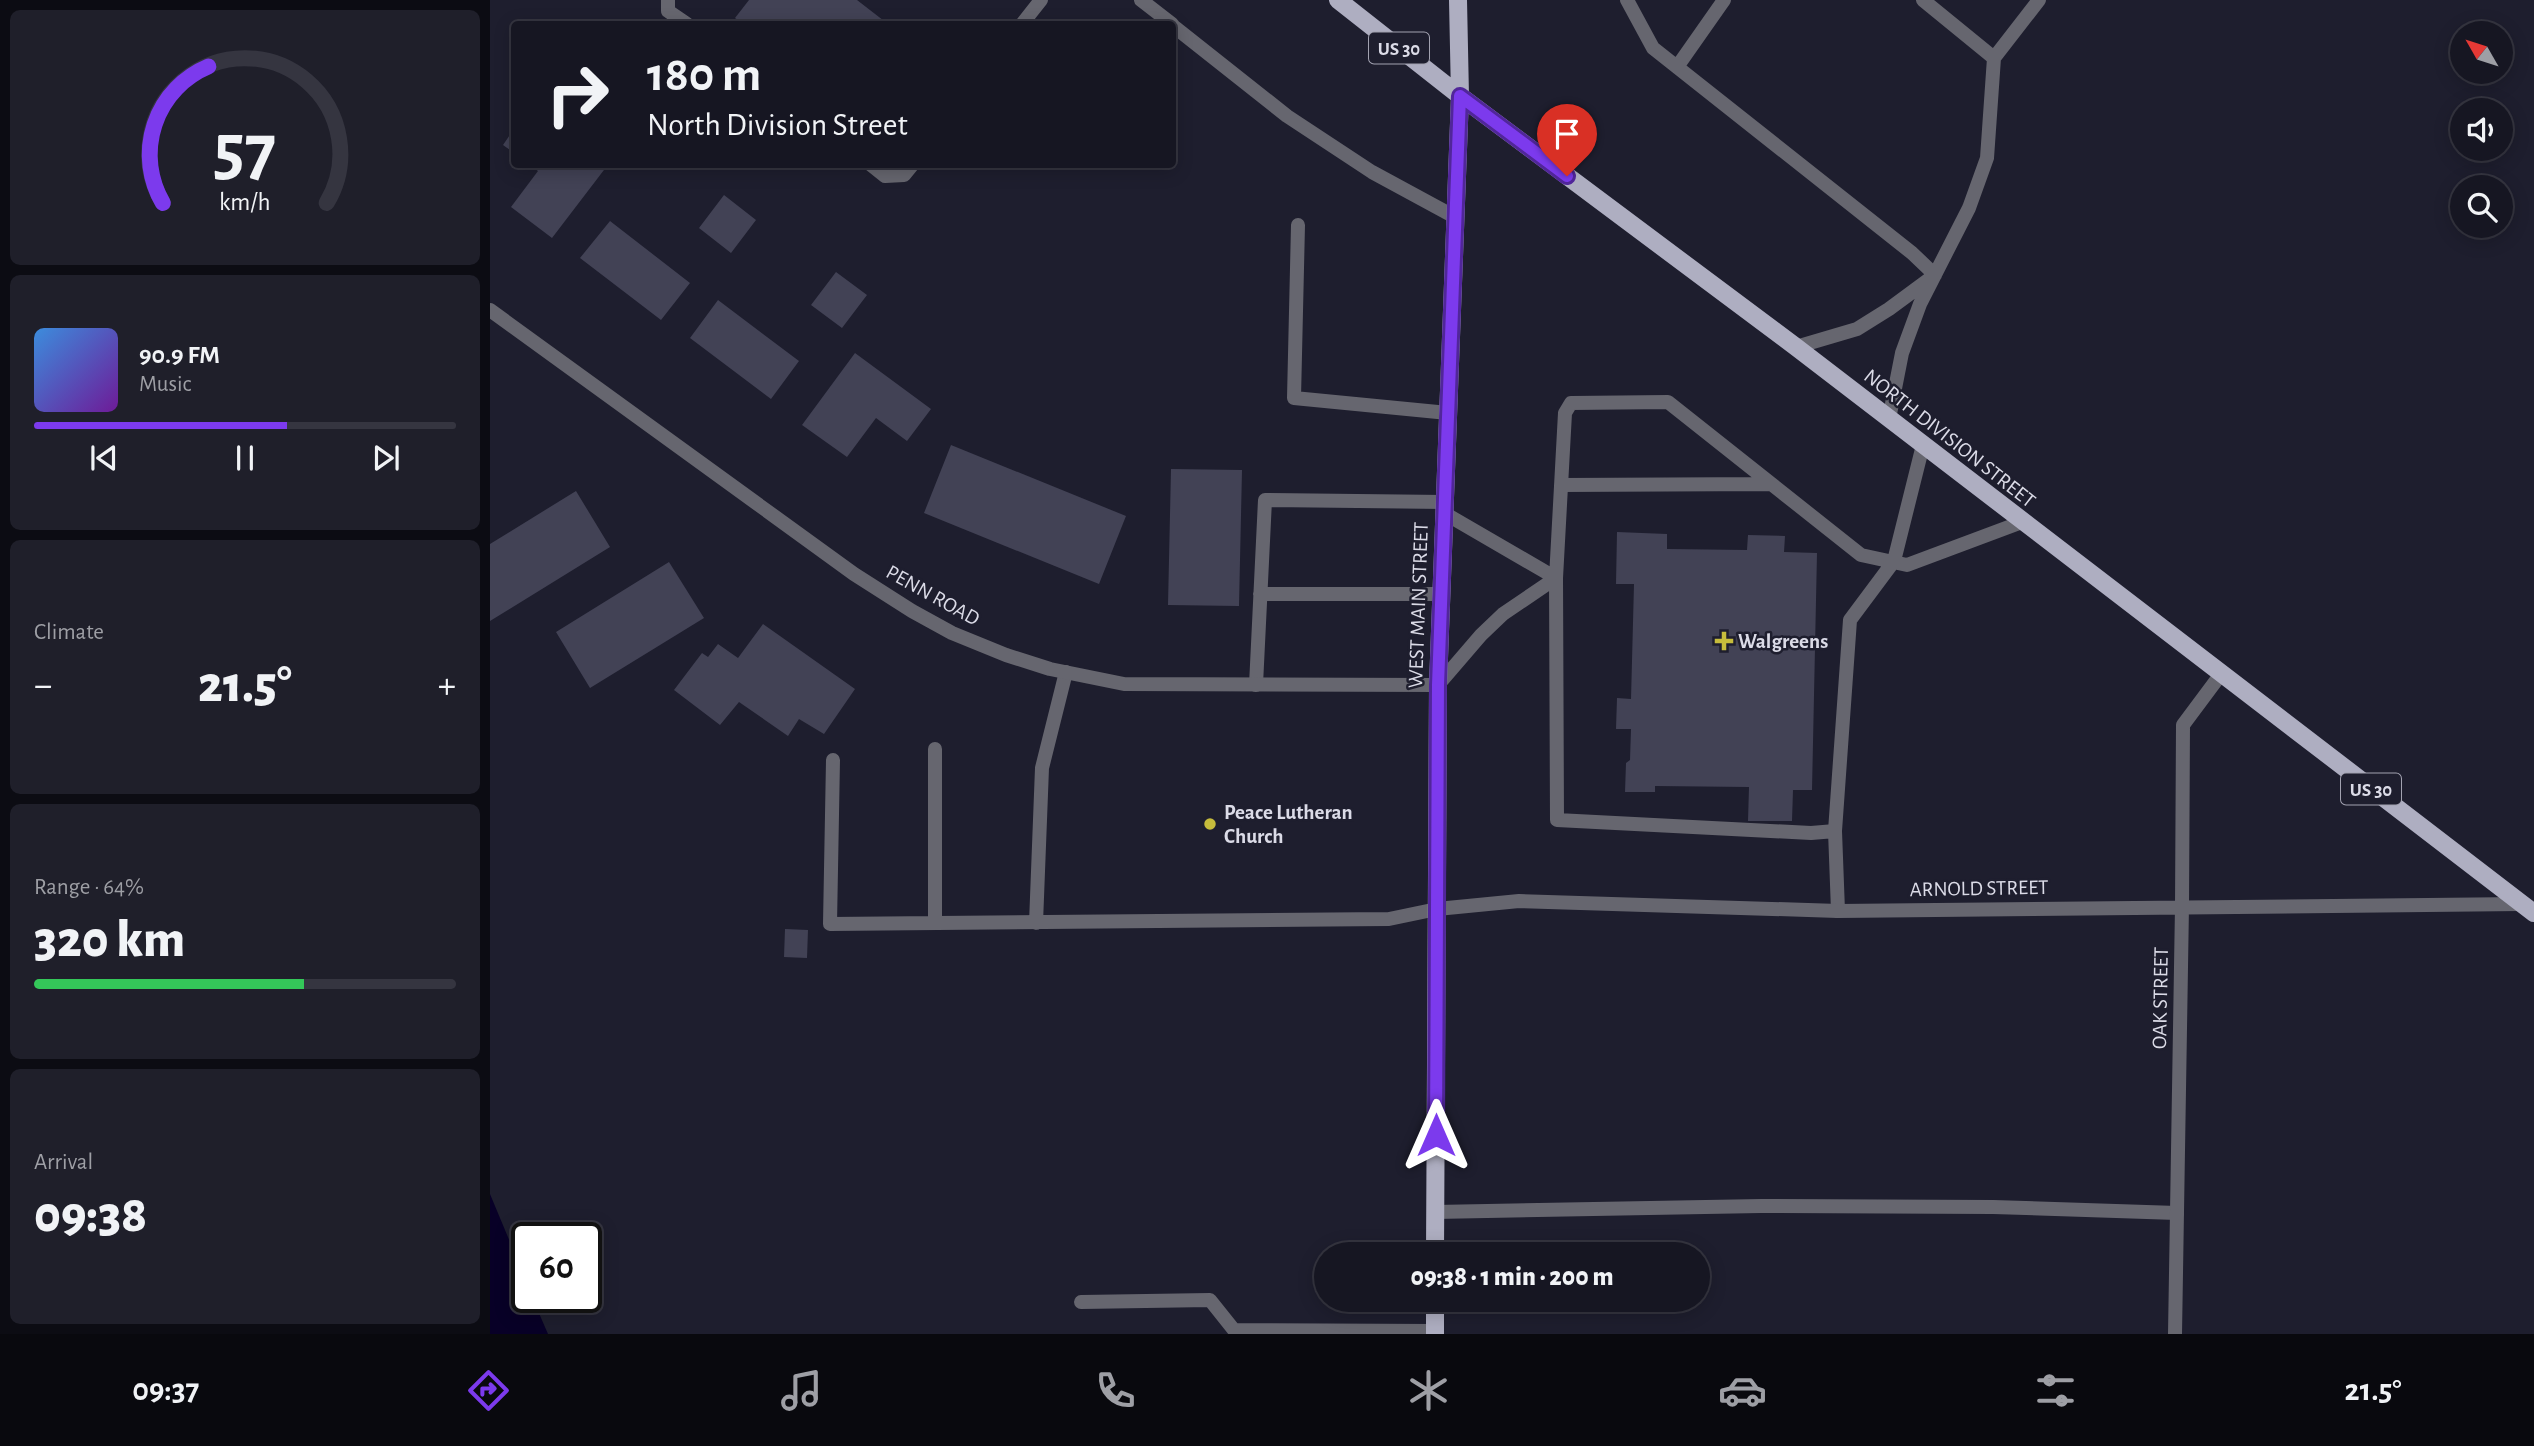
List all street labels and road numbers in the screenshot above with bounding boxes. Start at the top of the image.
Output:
road number: US 30 [1369,32,1429,64]
street label: NORTH DIVISION STREET [1860,365,2039,512]
street label: WEST MAIN STREET [1405,521,1432,689]
street label: PENN ROAD [882,561,983,630]
road number: US 30 [2341,774,2401,804]
street label: ARNOLD STREET [1909,877,2049,900]
street label: OAK STREET [2149,947,2172,1049]

